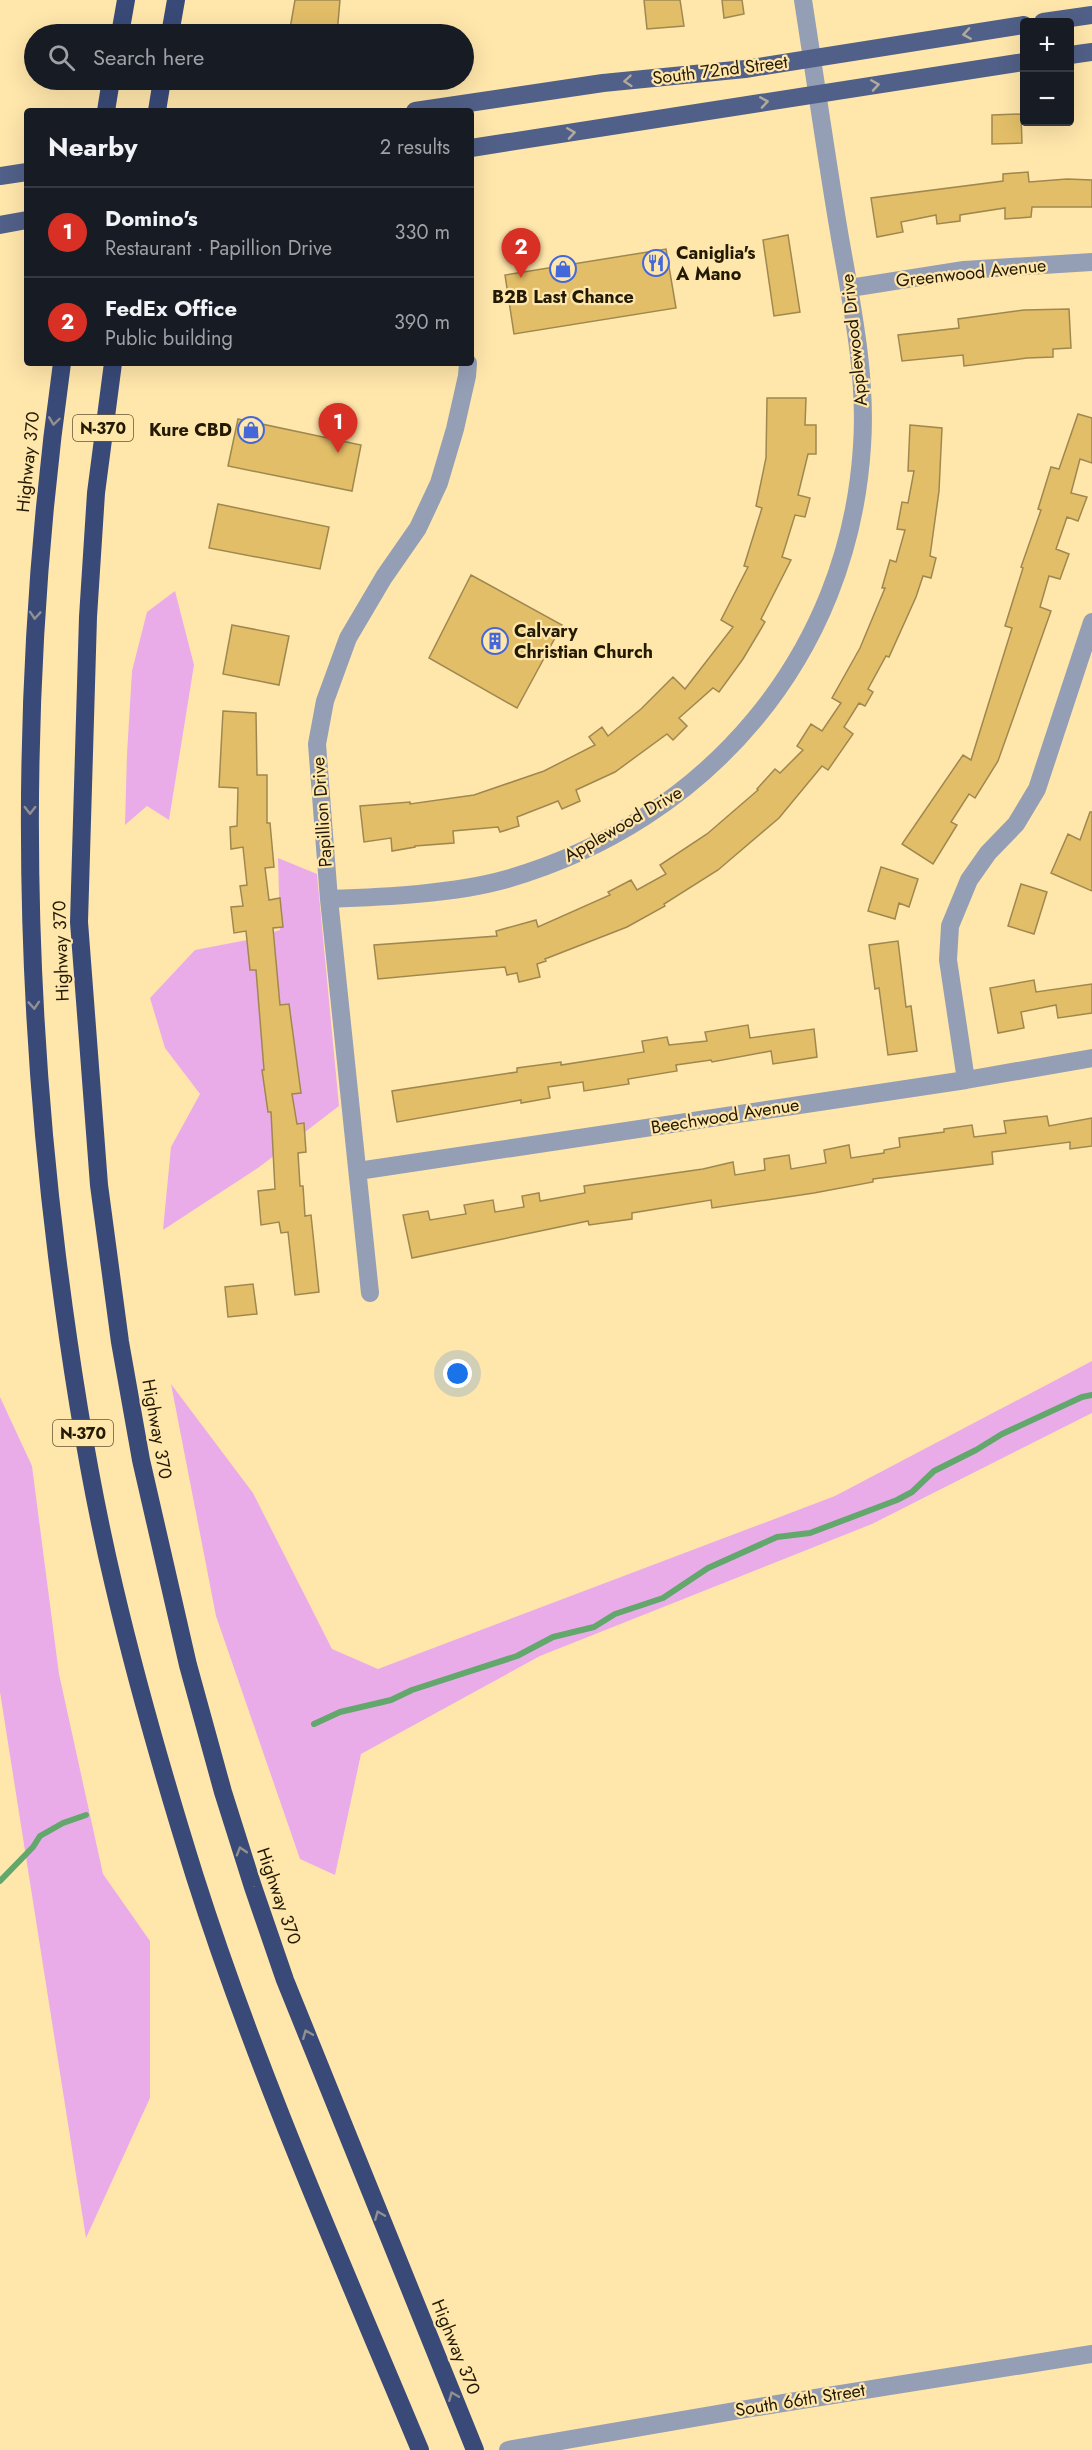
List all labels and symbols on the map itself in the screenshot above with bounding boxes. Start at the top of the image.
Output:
one-way arrow [962,28,971,40]
street label: South 72nd Street [651,49,790,91]
one-way arrow [623,74,632,87]
one-way arrow [870,79,880,92]
one-way arrow [759,97,769,109]
one-way arrow [567,127,576,139]
pin: 2 [502,228,540,278]
place label: Caniglia's A Mano [675,240,756,287]
restaurant icon: Caniglia's A Mano [641,248,671,278]
street label: Greenwood Avenue [895,252,1047,294]
shop icon: B2B Last Chance [548,254,578,284]
street label: Applewood Drive [834,273,874,407]
place label: B2B Last Chance [492,284,634,310]
pin: 1 [318,404,358,453]
street label: Highway 370 [10,410,46,514]
road number: N-370 [73,415,133,441]
shop icon: Kure CBD [236,415,266,445]
one-way arrow [48,416,60,426]
place label: Kure CBD [149,417,232,443]
one-way arrow [29,611,42,620]
place label: Calvary Christian Church [514,618,653,665]
building icon: Calvary Christian Church [480,626,510,656]
street label: Papillion Drive [305,756,339,868]
street label: Applewood Drive [559,780,687,868]
one-way arrow [23,805,36,814]
street label: Highway 370 [46,900,76,1002]
one-way arrow [28,1000,41,1009]
street label: Beechwood Avenue [649,1091,801,1141]
your location [443,1359,472,1388]
street label: Highway 370 [135,1377,179,1481]
road number: N-370 [53,1420,113,1446]
street label: Highway 370 [250,1844,308,1948]
one-way arrow [236,1846,248,1857]
one-way arrow [302,2030,314,2041]
one-way arrow [374,2211,386,2222]
street label: Highway 370 [425,2295,487,2399]
street label: South 66th Street [733,2377,867,2423]
one-way arrow [448,2391,460,2402]

